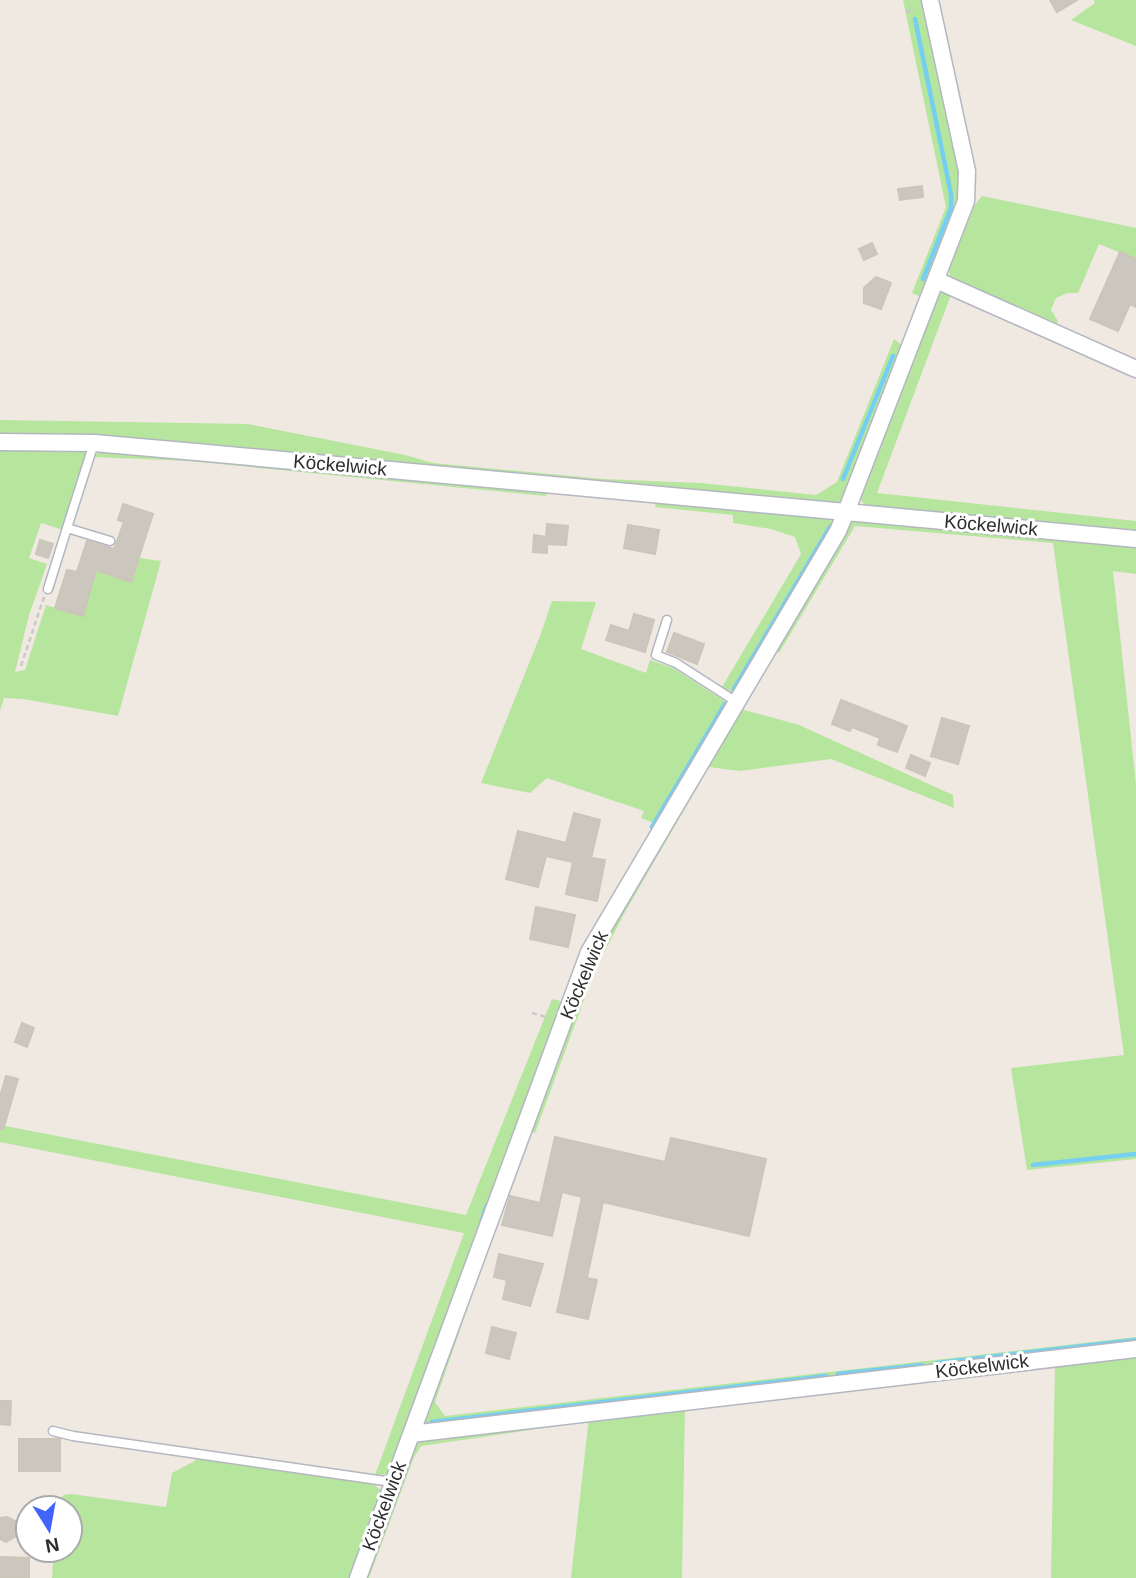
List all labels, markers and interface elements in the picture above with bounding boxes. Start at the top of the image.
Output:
street label: Köckelwick [292,450,388,480]
street label: Köckelwick [943,510,1039,540]
street label: Köckelwick [556,927,612,1022]
street label: Köckelwick [934,1350,1030,1382]
street label: Köckelwick [358,1458,410,1554]
north arrow [14,1494,84,1564]
text: N [43,1534,61,1557]

